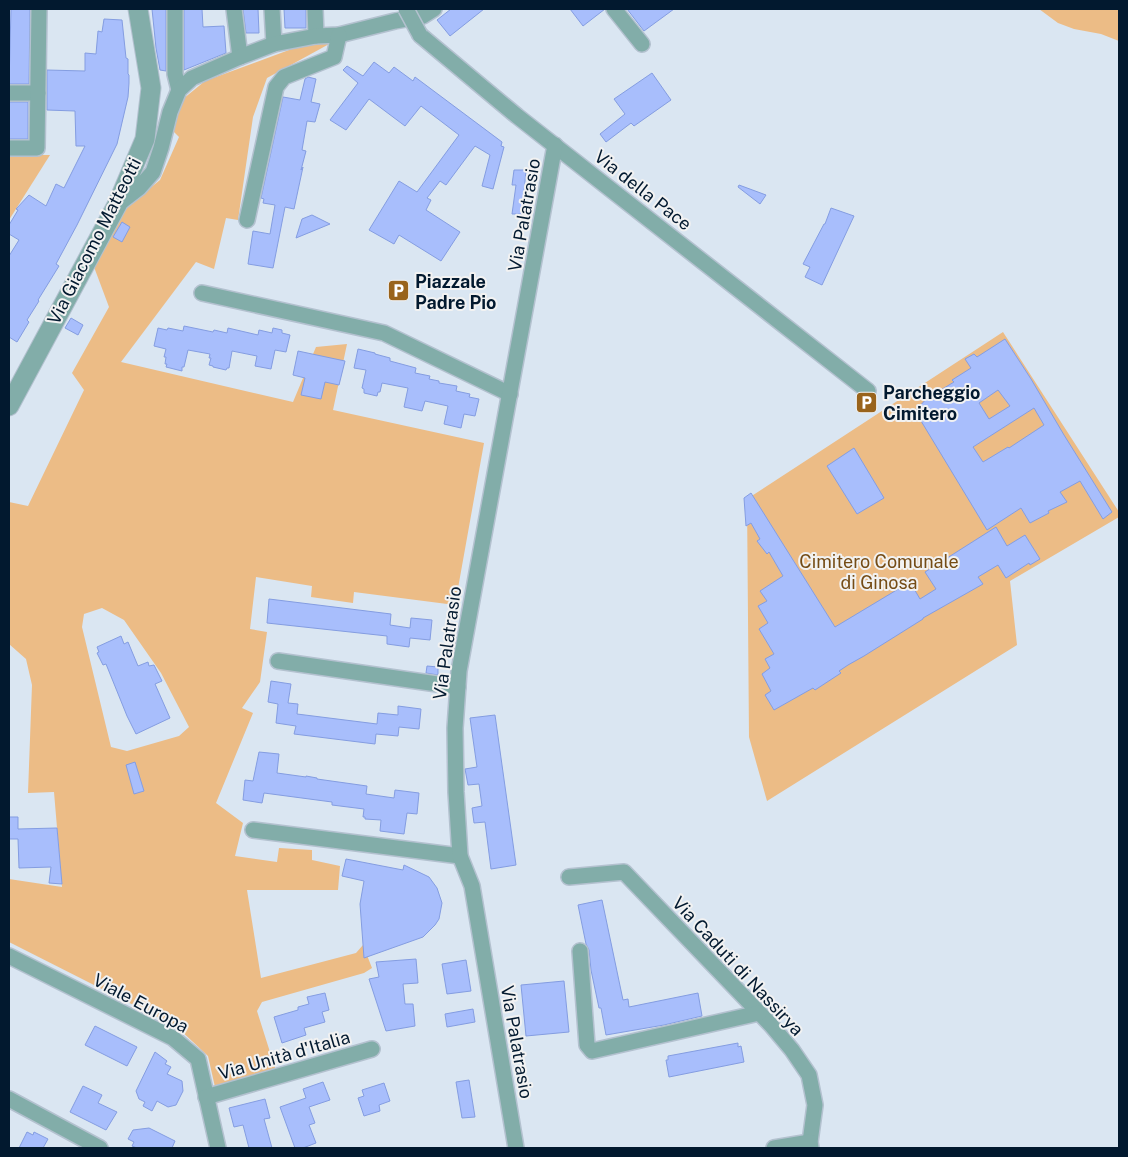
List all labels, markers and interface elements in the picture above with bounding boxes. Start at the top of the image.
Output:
street label: Via della Pace [590,146,696,234]
street label: Via Giacomo Matteotti [43,154,145,328]
street label: Via Palatrasio [504,157,544,273]
place label: Piazzale Padre Pio [415,271,496,313]
parking icon: Piazzale Padre Pio [387,279,411,303]
place label: Parcheggio Cimitero [883,382,980,424]
parking icon: Parcheggio Cimitero [855,390,879,414]
park label: Cimitero Comunale di Ginosa [799,551,959,593]
street label: Via Palatrasio [429,585,465,701]
street label: Via Caduti di Nassirya [668,892,808,1040]
street label: Viale Europa [90,969,192,1037]
street label: Via Palatrasio [497,984,537,1100]
street label: Via Unità d'Italia [216,1026,352,1084]

